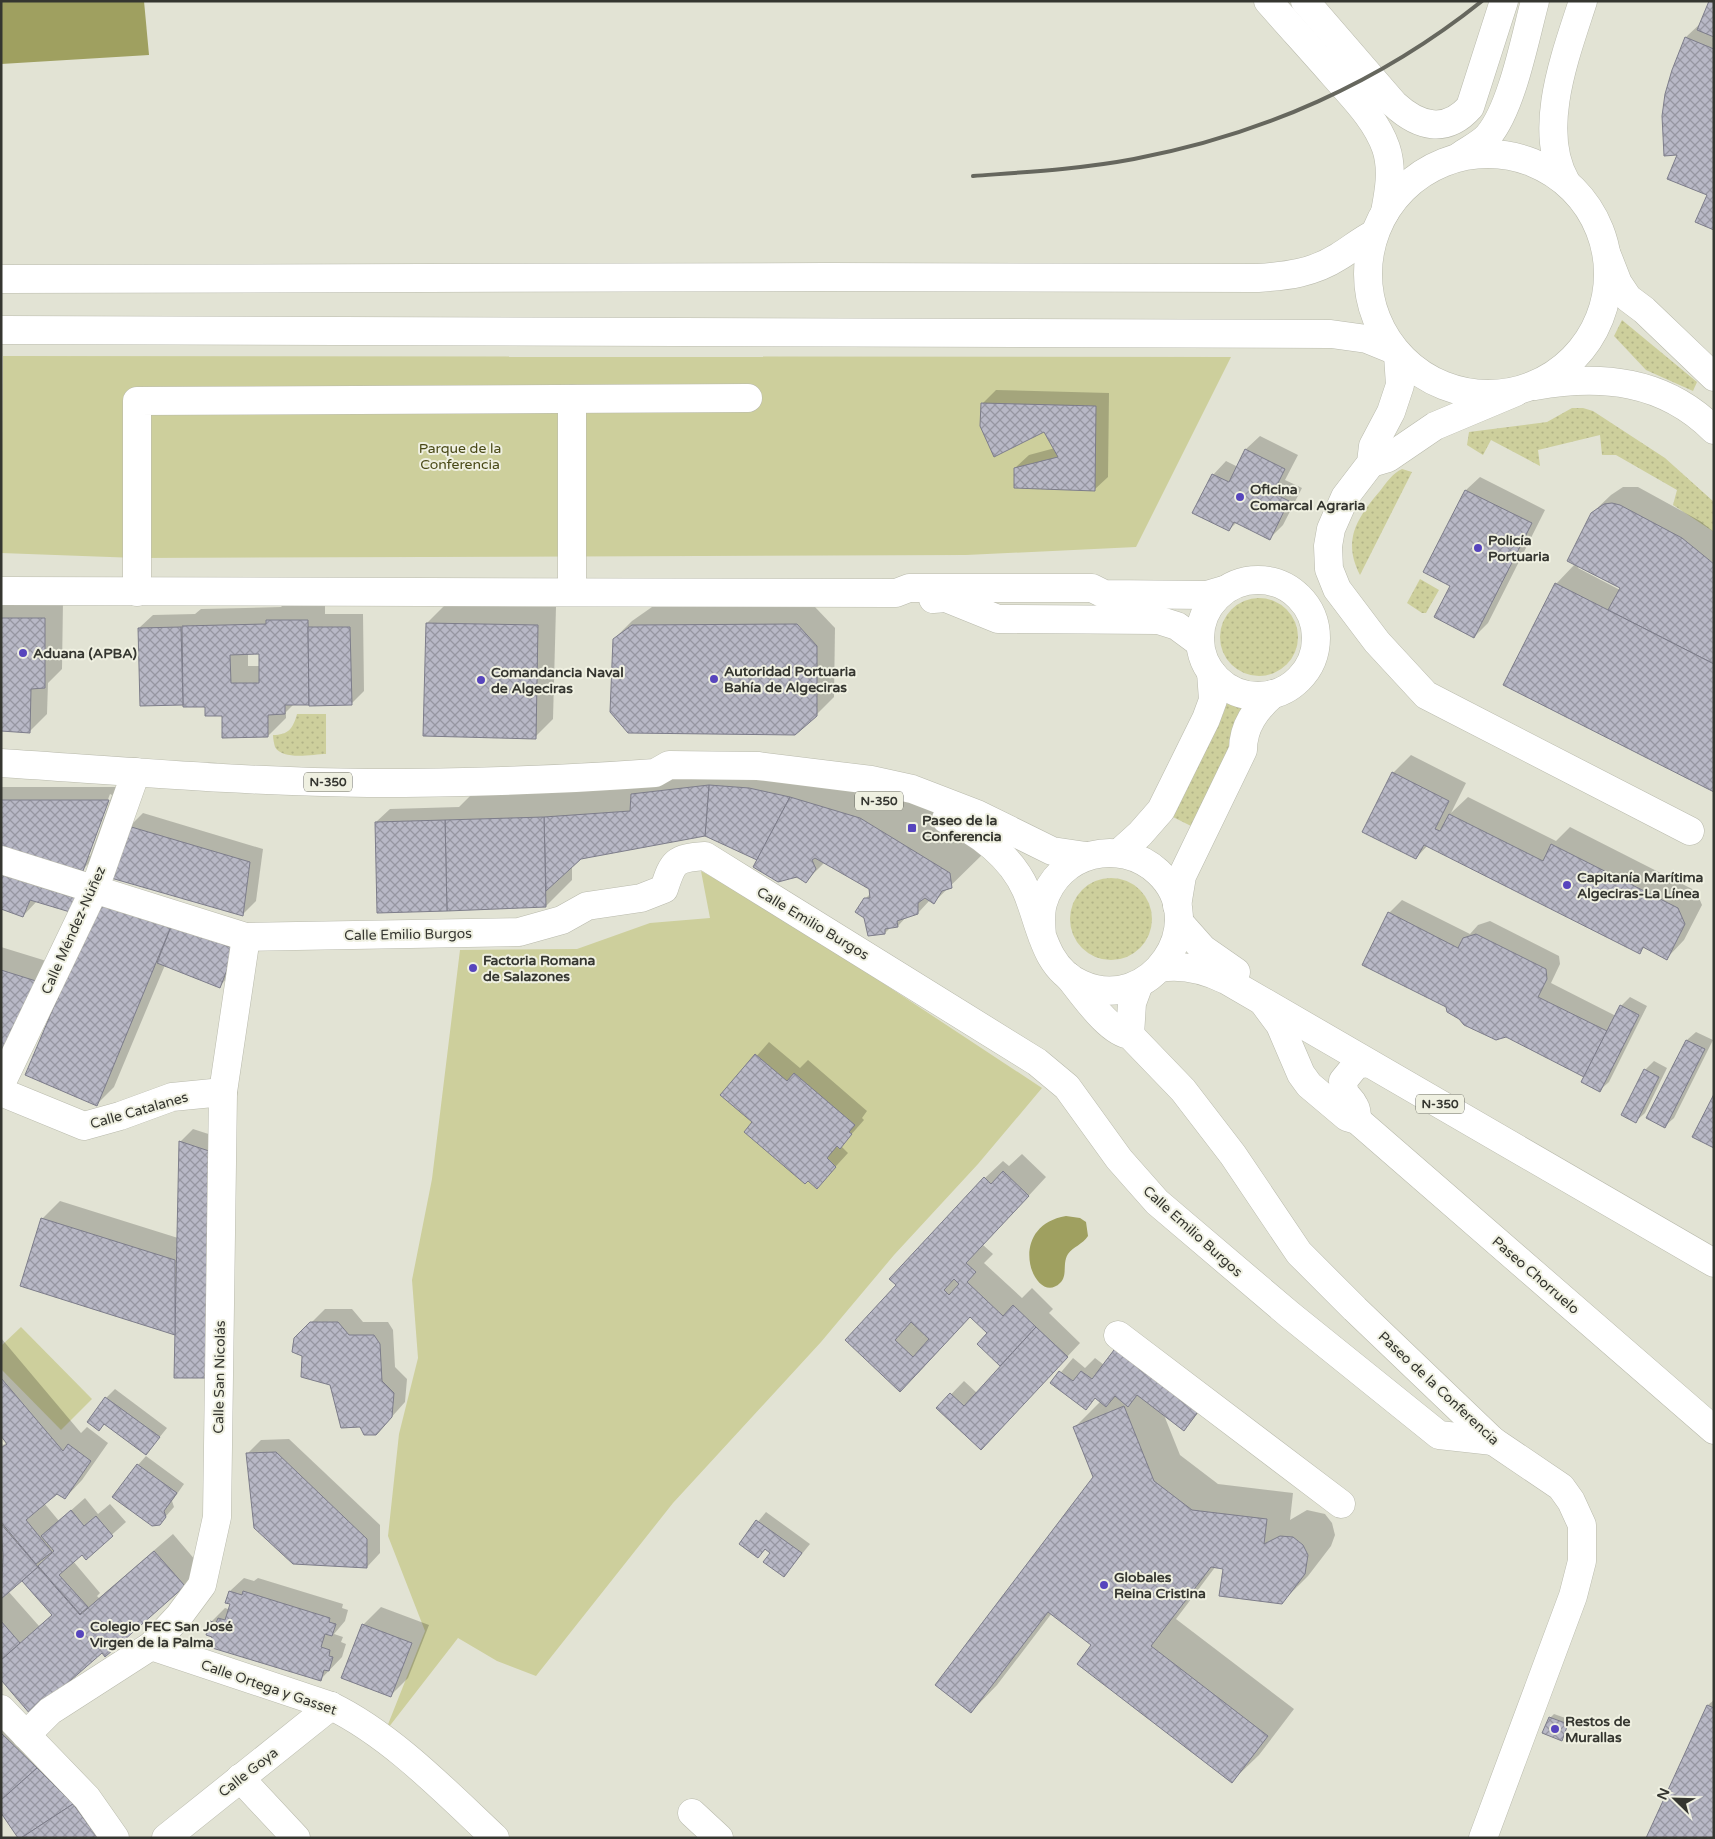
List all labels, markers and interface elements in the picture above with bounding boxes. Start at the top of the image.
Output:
park label: Parque de la Conferencia [419,440,501,473]
place label: Oficina Comarcal Agraria [1250,481,1366,514]
marker: Oficina Comarcal Agraria [1234,491,1246,503]
place label: Policía Portuaria [1488,532,1550,565]
marker: Policía Portuaria [1472,542,1484,554]
place label: Aduana (APBA) [33,645,137,662]
marker: Aduana (APBA) [17,647,29,659]
place label: Autoridad Portuaria Bahía de Algeciras [724,663,856,696]
place label: Comandancia Naval de Algeciras [491,664,624,697]
marker: Autoridad Portuaria Bahía de Algeciras [708,673,720,685]
marker: Comandancia Naval de Algeciras [475,674,487,686]
road number: N-350 [304,772,352,792]
road number: N-350 [855,791,903,810]
place label: Paseo de la Conferencia [922,812,1002,845]
marker: Paseo de la Conferencia [906,822,918,834]
street label: Calle Méndez-Núñez [38,864,109,997]
place label: Capitanía Marítima Algeciras-La Línea [1577,869,1704,902]
marker: Capitanía Marítima Algeciras-La Línea [1561,879,1573,891]
street label: Calle Emilio Burgos [754,883,872,964]
street label: Calle Emilio Burgos [344,925,472,944]
place label: Factoria Romana de Salazones [483,952,596,985]
marker: Factoria Romana de Salazones [467,962,479,974]
street label: Calle Catalanes [88,1088,190,1133]
road number: N-350 [1416,1094,1464,1114]
street label: Calle Emilio Burgos [1139,1182,1246,1281]
street label: Paseo Chorruelo [1489,1233,1583,1318]
street label: Calle San Nicolás [210,1320,229,1434]
street label: Paseo de la Conferencia [1375,1328,1503,1449]
place label: Globales Reina Cristina [1114,1569,1206,1602]
marker: Globales Reina Cristina [1098,1579,1110,1591]
place label: Colegio FEC San José Virgen de la Palma [90,1618,233,1651]
marker: Colegio FEC San José Virgen de la Palma [74,1628,86,1640]
street label: Calle Ortega y Gasset [199,1656,340,1719]
place label: Restos de Murallas [1565,1713,1631,1746]
marker: Restos de Murallas [1549,1723,1561,1735]
street label: Calle Goya [215,1744,281,1801]
north arrow [1650,1774,1700,1824]
text: N [1653,1786,1674,1803]

